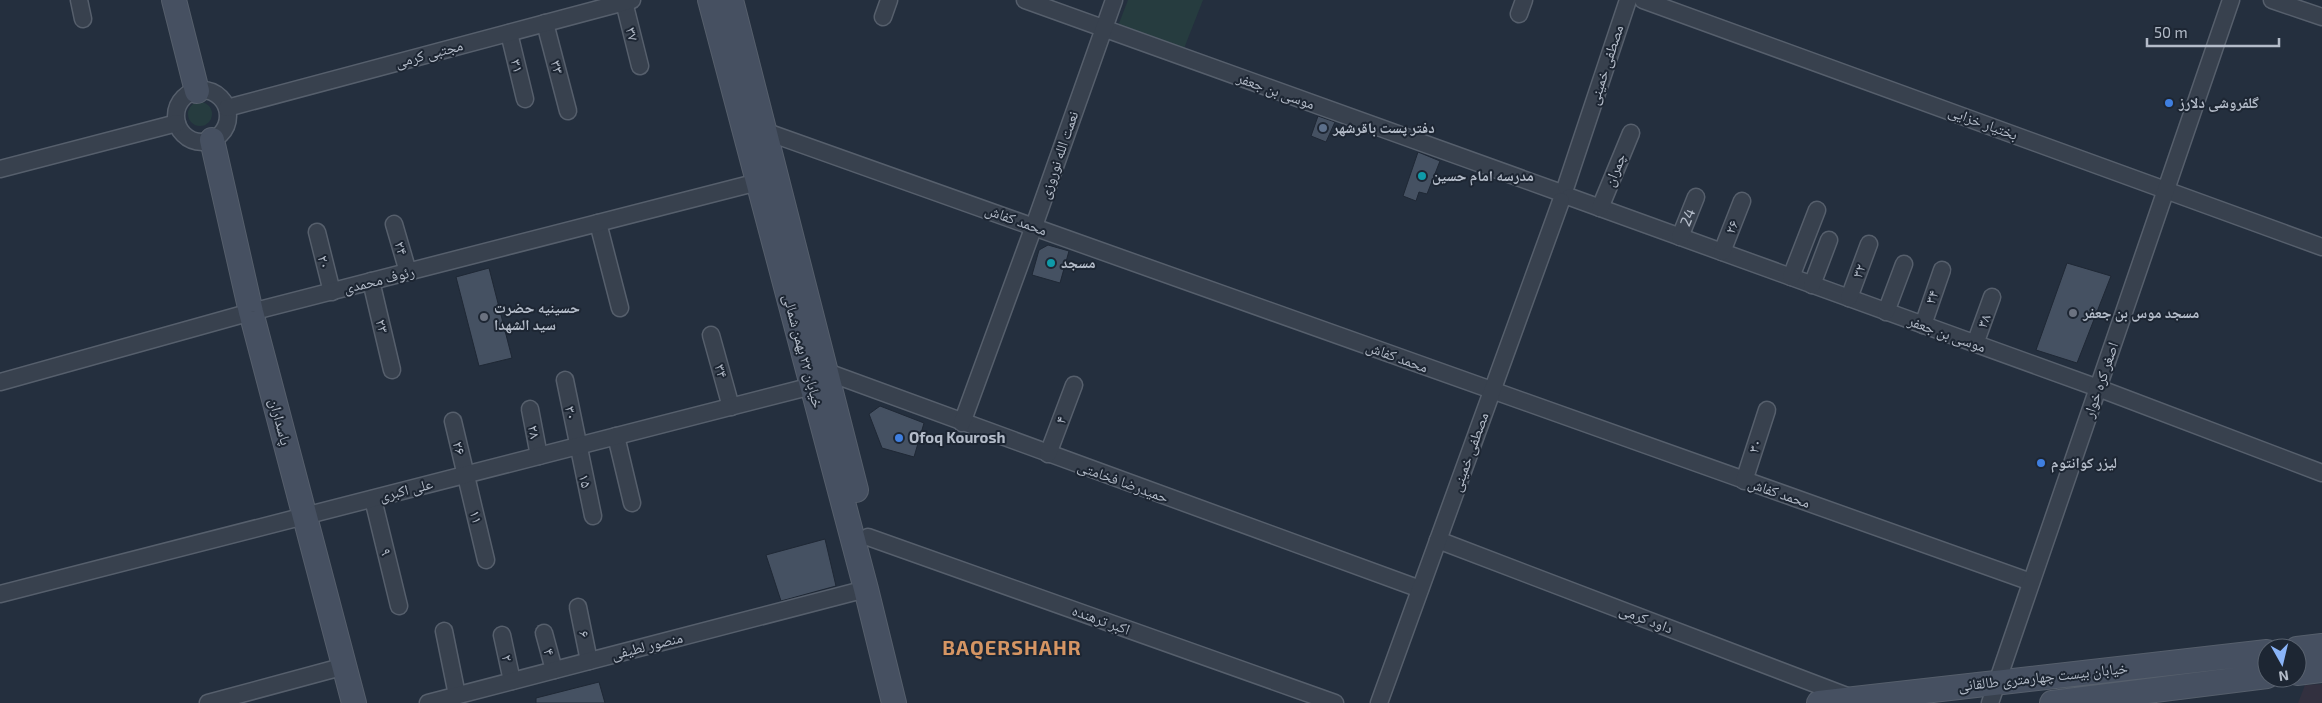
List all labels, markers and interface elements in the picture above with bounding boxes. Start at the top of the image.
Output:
scale bar [2147,15,2280,47]
street label: مصطفی خمینی [1584,22,1628,108]
text: 50 m [2154,23,2188,41]
street label: ۳۷ [623,25,643,43]
street label: مجتبی کرمی [393,35,465,73]
street label: ۳۱ [508,57,528,74]
street label: ۳۳ [548,58,568,76]
street label: موسی بن جعفر [1233,67,1318,114]
place label: گلفروشی دلارز [2178,93,2259,112]
marker: گلفروشی دلارز [2163,97,2175,109]
street label: بختیار خزایی [1946,101,2020,145]
street label: نعمت الله نوروزی [1035,108,1083,202]
place label: دفتر پست باقرشهر [1332,118,1435,137]
marker: دفتر پست باقرشهر [1317,122,1329,134]
street label: چمران [1599,150,1631,190]
place label: مدرسه امام حسین [1432,166,1534,186]
marker: مدرسه امام حسین [1416,170,1428,182]
street label: محمد کفاش [982,200,1050,240]
street label: 24 [1675,206,1699,229]
street label: ۲۶ [1720,217,1742,236]
street label: ۲۴ [391,239,413,257]
street label: ۲۰ [315,253,335,270]
place label: مسجد [1061,253,1096,271]
marker: مسجد [1045,257,1057,269]
street label: رئوف محمدی [341,261,417,298]
street label: ۳۲ [1847,261,1869,280]
street label: ۳۴ [1920,287,1942,306]
street label: خیابان ۲۲ بهمن شمالی [778,292,828,411]
place label: حسینیه حضرت سید الشهدا [494,298,580,334]
place label: مسجد موس بن جعفر [2082,303,2199,322]
marker: مسجد موس بن جعفر [2067,307,2079,319]
street label: موسی بن جعفر [1904,310,1989,357]
marker: حسینیه حضرت سید الشهدا [478,311,490,323]
street label: ۳۸ [1972,311,1994,330]
street label: ۲۳ [373,317,393,335]
street label: محمد کفاش [1363,337,1431,377]
street label: اصغر کره خوار [2078,340,2122,421]
street label: ۳۴ [712,362,732,380]
street label: پاسداران [264,396,296,448]
street label: ۳۰ [562,404,582,421]
street label: مصطفی خمینی [1446,409,1494,495]
street label: ۴ [1050,413,1070,426]
street label: ۲۸ [525,423,545,440]
place label: Ofoq Kourosh [909,428,1005,446]
marker: Ofoq Kourosh [893,432,905,444]
street label: ۳۰ [1743,436,1765,455]
street label: ۲۶ [450,439,470,457]
place label: لیزر کوانتوم [2051,453,2117,473]
street label: حمیدرضا فخامتی [1075,456,1172,508]
marker: لیزر کوانتوم [2035,457,2047,469]
street label: ۱۵ [576,472,596,490]
street label: محمد کفاش [1745,473,1813,513]
street label: علی اکبری [377,474,435,506]
street label: ۱۱ [467,508,487,525]
street label: ۹ [377,546,397,557]
street label: اکبر ترهنده [1070,600,1133,639]
street label: داود کرمی [1616,600,1676,638]
street label: منصور لطیفی [609,627,685,665]
street label: ۶ [576,629,595,639]
district label: BAQERSHAHR [942,635,1082,660]
north arrow [2257,638,2307,688]
street label: ۴ [540,646,560,658]
street label: ۲ [498,653,518,663]
street label: خیابان بیست چهارمتری طالقانی [1957,658,2129,696]
text: N [2278,667,2290,685]

